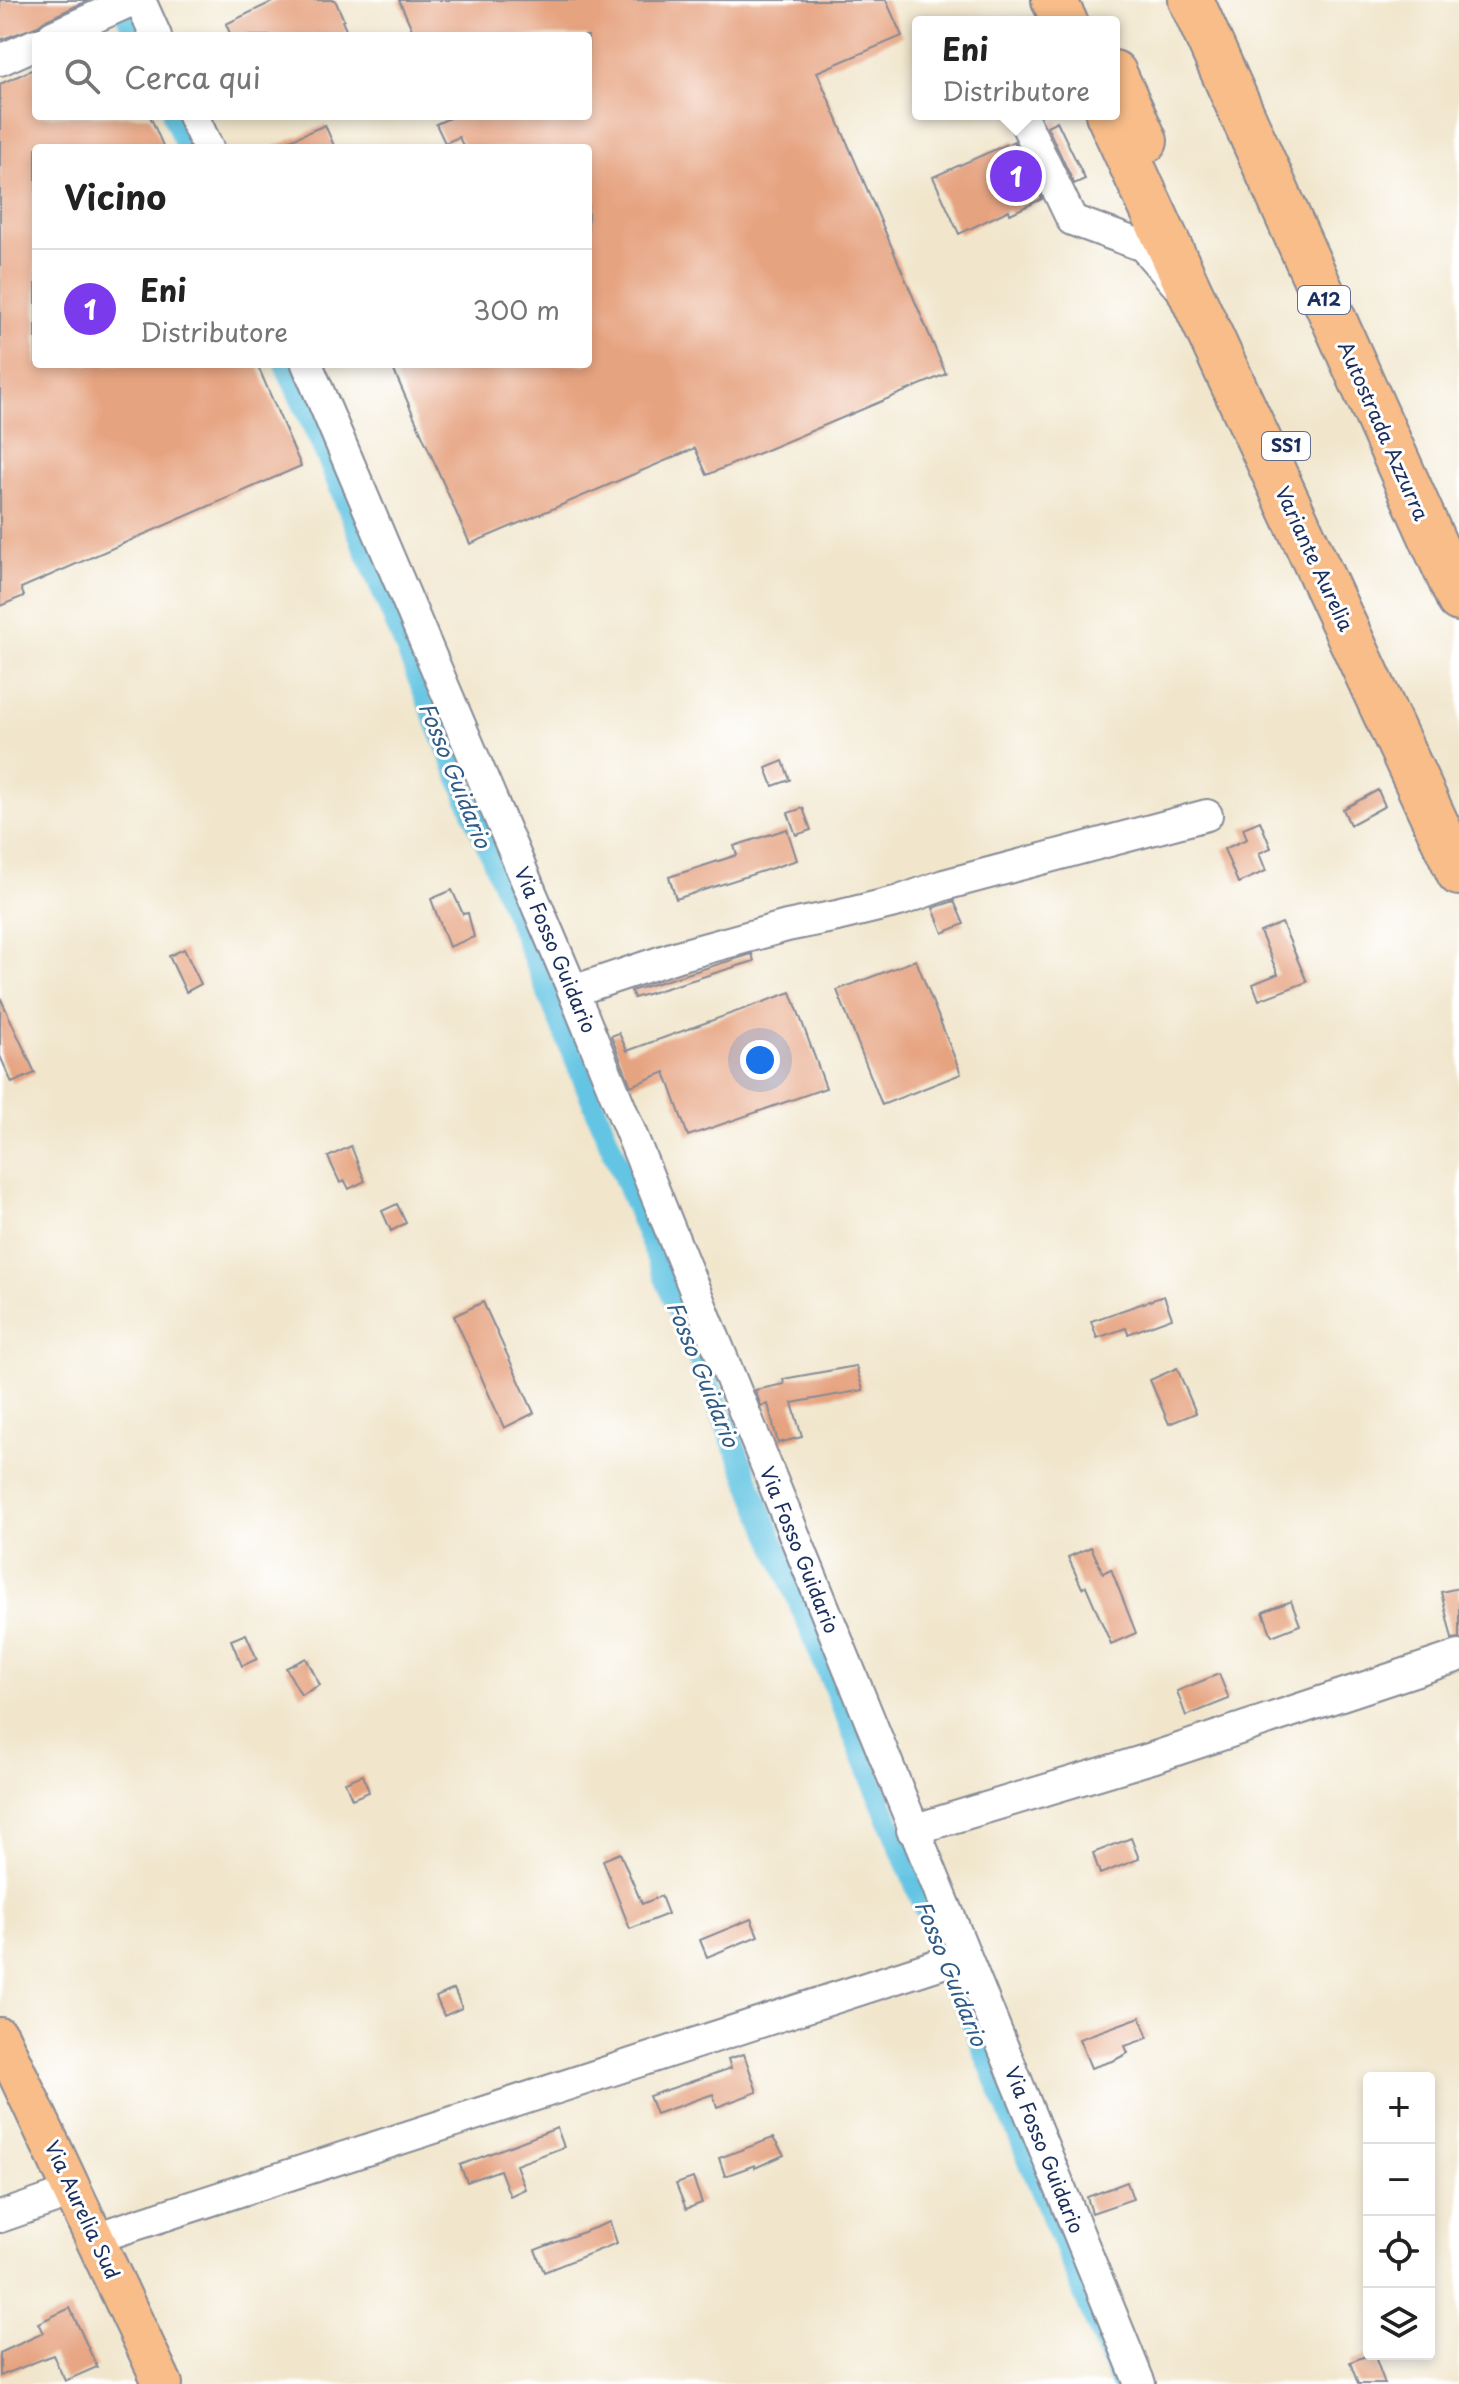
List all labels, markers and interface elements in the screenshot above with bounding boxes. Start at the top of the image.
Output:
popup [912,16,1120,120]
text: Eni [942,26,988,71]
search box [32,32,592,120]
icon: search [60,54,104,98]
text: Cerca qui [124,54,261,99]
text: Distributore [942,71,1090,110]
pin: 1 [990,146,1042,206]
text: Vicino [64,170,166,222]
text: Eni [140,267,186,312]
road number: A12 [1298,286,1350,314]
text: 1 [84,290,96,329]
text: 300 m [473,290,560,329]
text: Distributore [140,312,288,351]
street label: Autostrada Azzurra [1331,336,1437,525]
road number: SS1 [1262,432,1310,460]
street label: Variante Aurelia [1268,481,1362,637]
water label: Fosso Guidario [412,697,501,853]
street label: Via Fosso Guidario [507,862,604,1037]
your location [740,1040,780,1080]
water label: Fosso Guidario [660,1296,749,1452]
street label: Via Fosso Guidario [753,1462,847,1638]
water label: Fosso Guidario [908,1895,997,2051]
street label: Via Fosso Guidario [998,2062,1092,2238]
map controls [1363,2072,1435,2360]
button: + [1363,2072,1435,2144]
street label: Via Aurelia Sud [38,2135,128,2284]
button: − [1363,2144,1435,2216]
button: locate [1363,2216,1435,2288]
button: layers [1363,2288,1435,2360]

